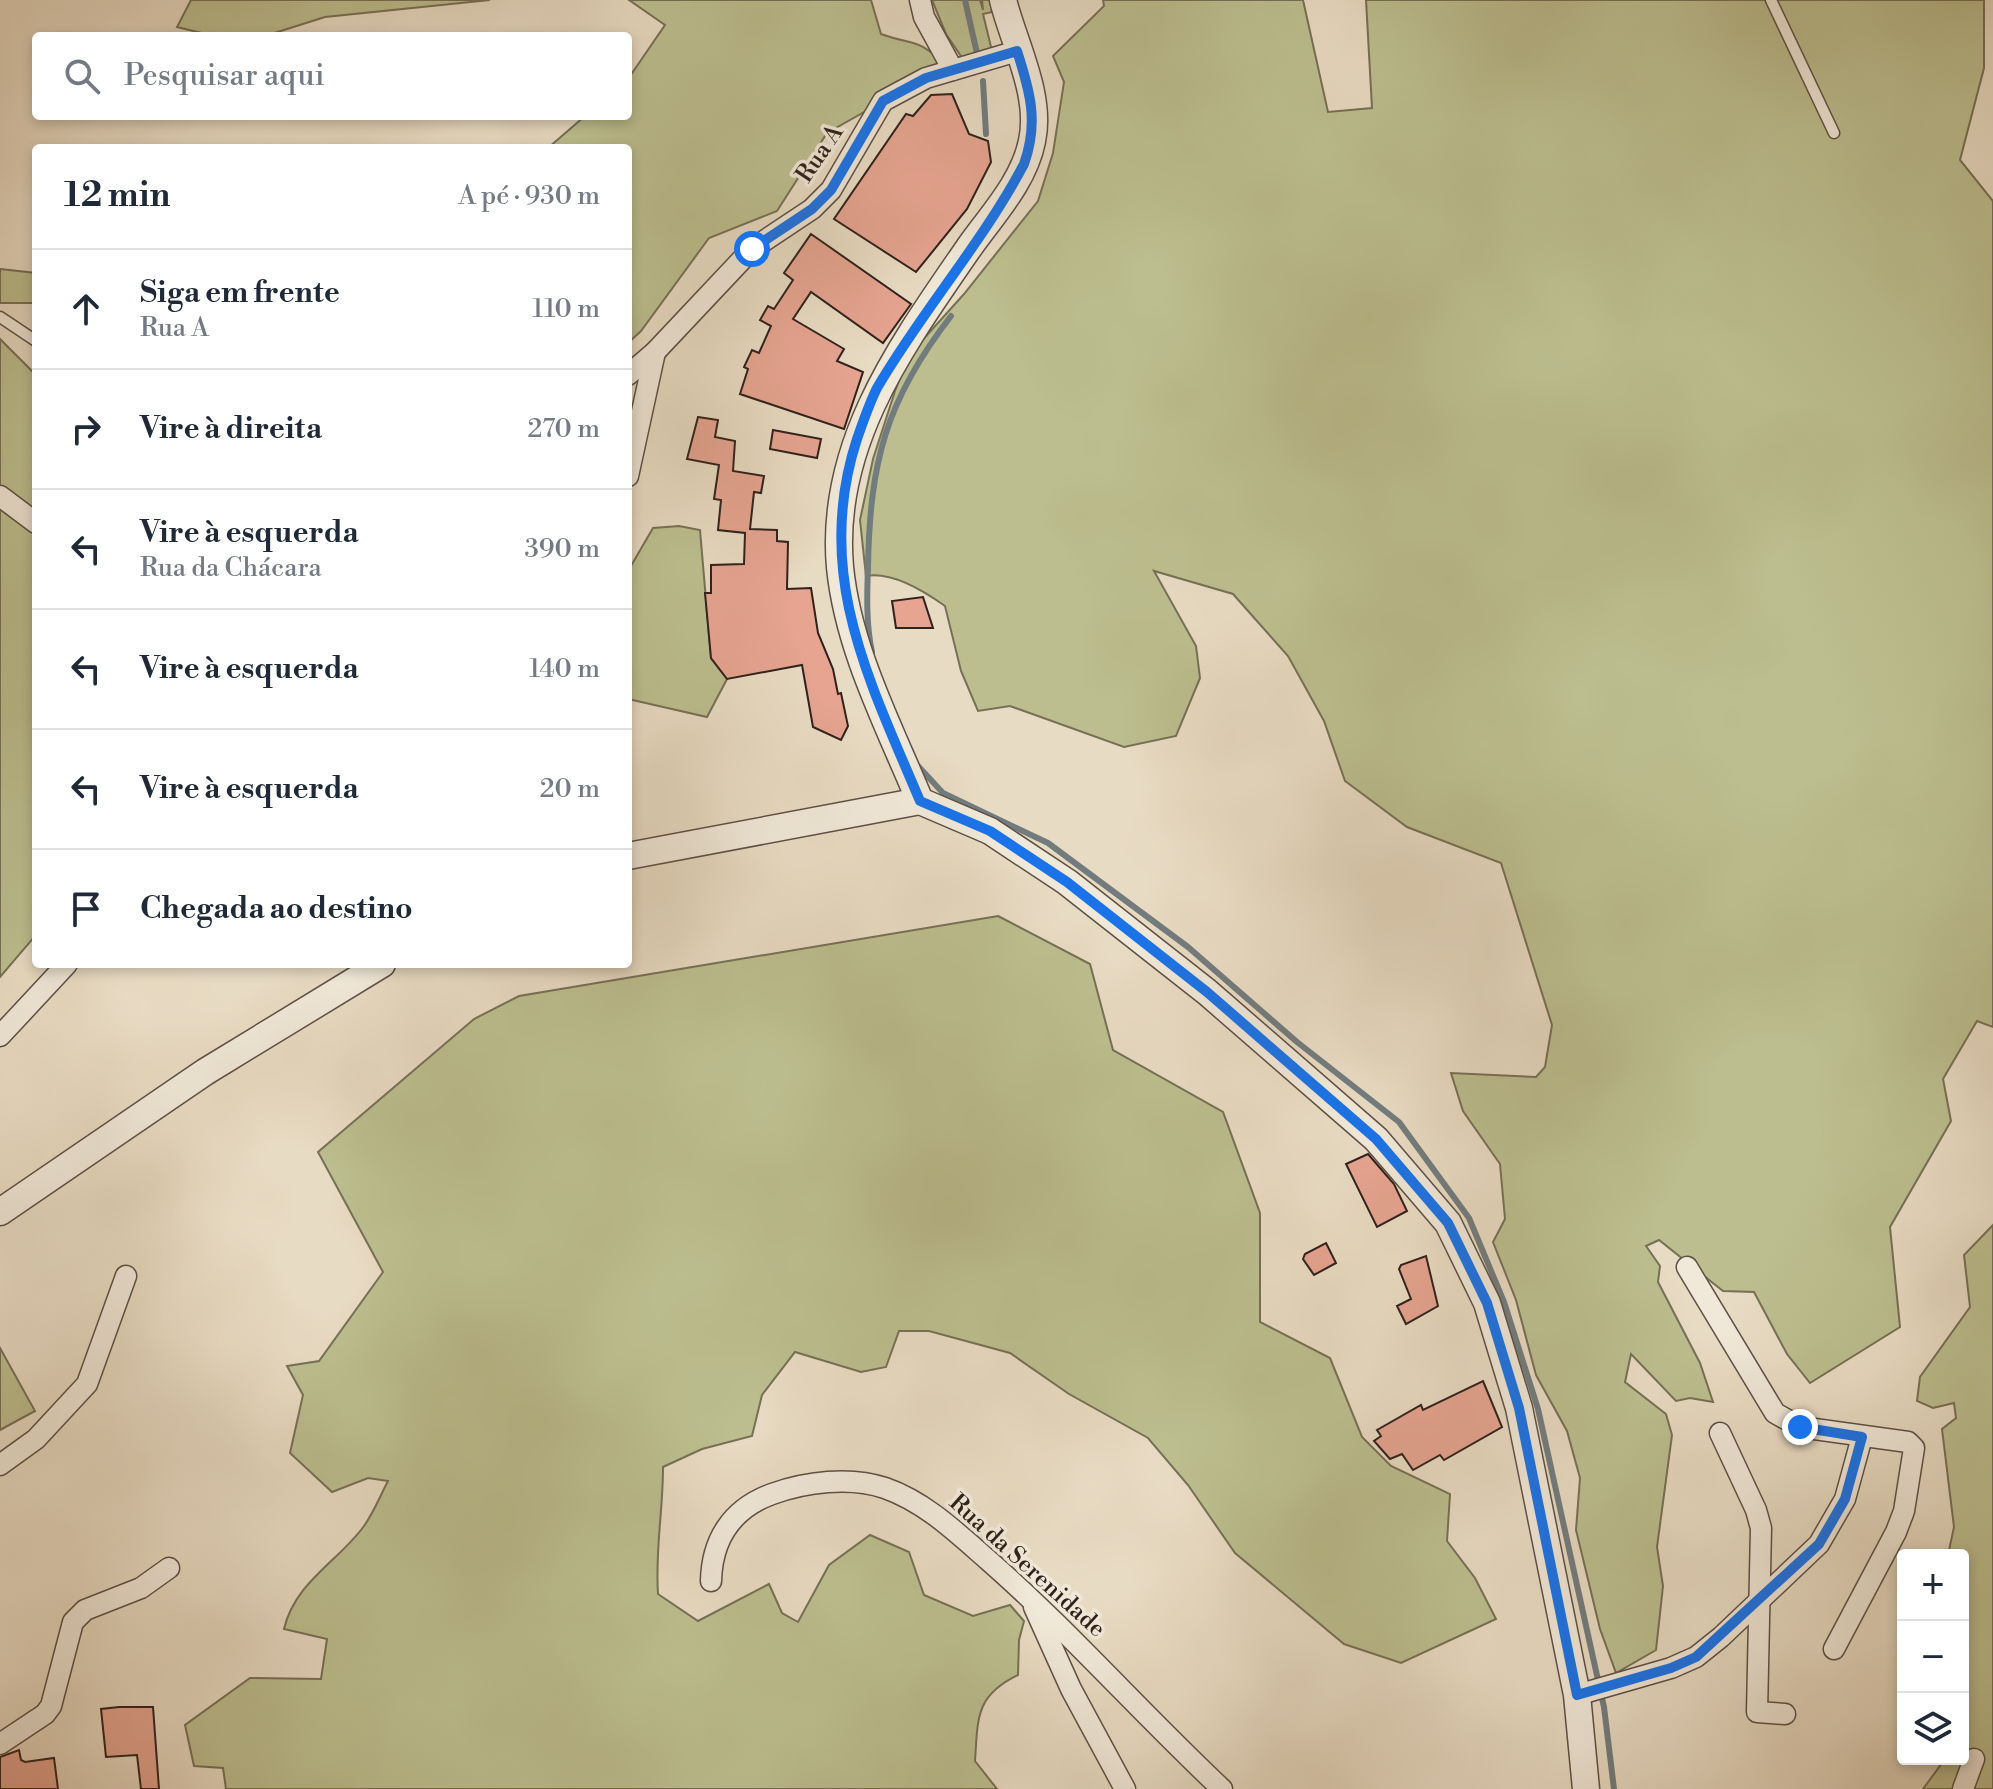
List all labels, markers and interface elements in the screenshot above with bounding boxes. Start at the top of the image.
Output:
search box [32,32,632,120]
icon: search [60,54,104,98]
text: Pesquisar aqui [124,57,325,95]
street label: Rua A [790,119,851,189]
text: 12 min [64,175,170,217]
text: A pé · 930 m [458,180,600,212]
route start [734,231,770,267]
text: Siga em frente [140,274,340,312]
icon: ahead [64,287,108,331]
text: 110 m [532,293,600,325]
text: Rua A [140,312,209,344]
icon: right [64,407,108,451]
text: Vire à direita [140,410,322,448]
text: 270 m [527,413,600,445]
text: Vire à esquerda [140,514,359,552]
icon: left [64,527,108,571]
text: 390 m [525,533,600,565]
text: Rua da Chácara [140,552,322,584]
icon: left [64,647,108,691]
text: Vire à esquerda [140,650,359,688]
text: 140 m [529,653,600,685]
icon: left [64,767,108,811]
text: Vire à esquerda [140,770,359,808]
text: 20 m [540,773,600,805]
icon: arrive [64,887,108,931]
text: Chegada ao destino [140,890,413,928]
route end [1782,1409,1818,1445]
street label: Rua da Serenidade [943,1488,1111,1644]
map controls [1897,1549,1969,1765]
button: + [1897,1549,1969,1621]
button: − [1897,1621,1969,1693]
button: layers [1897,1693,1969,1765]

